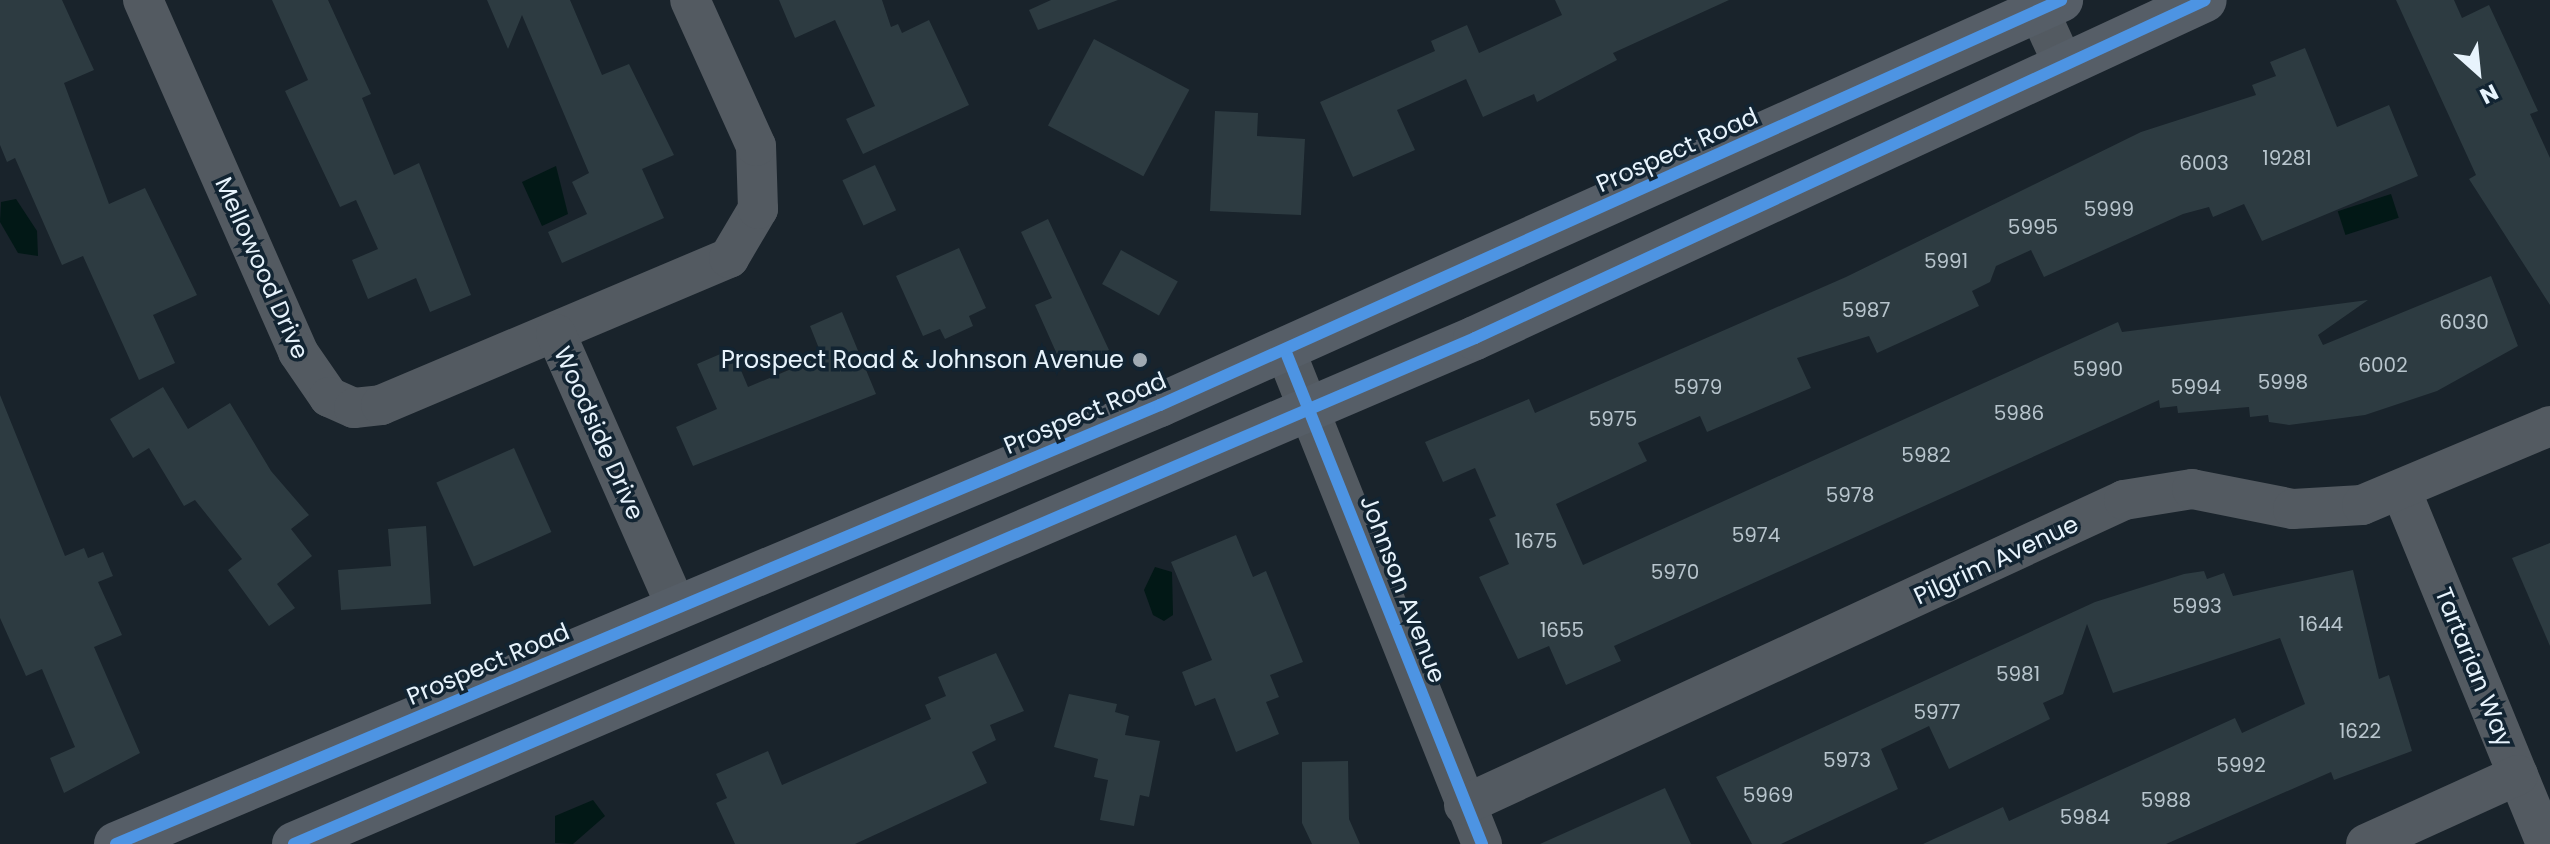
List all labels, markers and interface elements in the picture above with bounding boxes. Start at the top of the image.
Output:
north arrow [2438,32,2518,112]
text: N [2475,76,2504,111]
street label: Prospect Road [1592,101,1762,199]
house number: 19281 [2262,146,2312,170]
house number: 6003 [2179,151,2229,175]
street label: Mellowood Drive [209,173,315,363]
house number: 5999 [2084,197,2134,221]
house number: 5995 [2008,215,2058,239]
house number: 5991 [1924,249,1968,273]
house number: 5987 [1842,298,1890,322]
house number: 6030 [2439,310,2489,334]
street label: Woodside Drive [548,342,650,524]
place label: Prospect Road & Johnson Avenue [721,346,1124,374]
marker: Prospect Road & Johnson Avenue [1131,351,1149,369]
house number: 6002 [2358,353,2408,377]
house number: 5990 [2073,357,2123,381]
street label: Prospect Road [999,366,1171,460]
house number: 5998 [2258,370,2308,394]
house number: 5979 [1674,375,1722,399]
house number: 5994 [2171,375,2221,399]
house number: 5986 [1994,401,2044,425]
house number: 5975 [1589,407,1637,431]
house number: 5982 [1901,443,1951,467]
house number: 5978 [1826,483,1874,507]
street label: Johnson Avenue [1354,491,1452,687]
street label: Pilgrim Avenue [1909,509,2083,611]
house number: 5974 [1732,523,1780,547]
house number: 1675 [1515,529,1557,553]
house number: 5970 [1651,560,1699,584]
street label: Tartarian Way [2429,583,2519,751]
house number: 5993 [2172,594,2222,618]
house number: 1644 [2299,612,2343,636]
street label: Prospect Road [402,617,574,711]
house number: 1655 [1540,618,1584,642]
house number: 5981 [1996,662,2040,686]
house number: 5977 [1914,700,1960,724]
house number: 1622 [2339,719,2381,743]
house number: 5973 [1823,748,1871,772]
house number: 5992 [2216,753,2266,777]
house number: 5969 [1743,783,1793,807]
house number: 5988 [2141,788,2191,812]
house number: 5984 [2060,805,2110,829]

